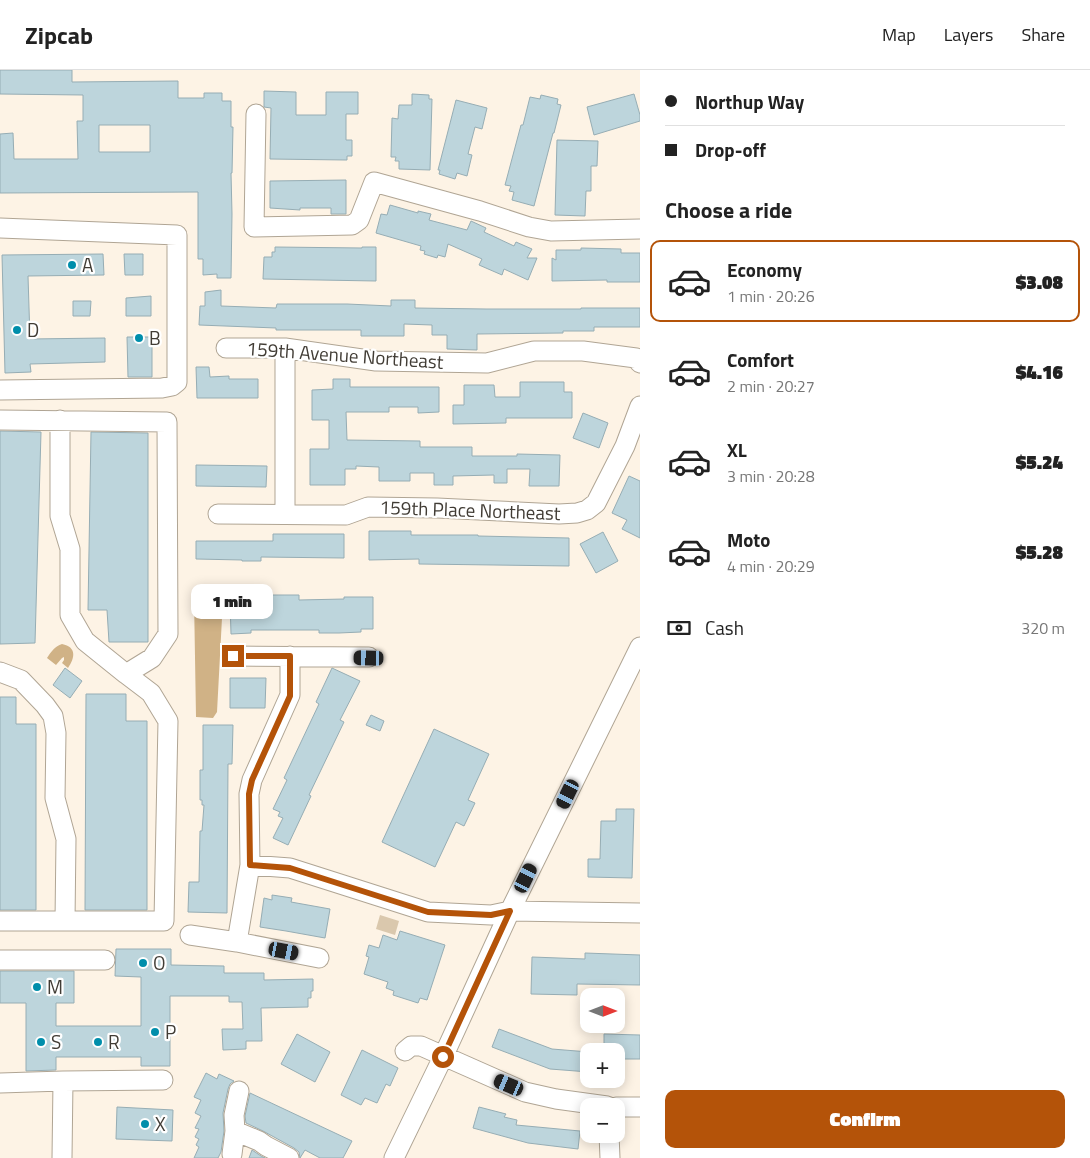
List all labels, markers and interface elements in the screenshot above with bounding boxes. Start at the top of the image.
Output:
text: Zipcab [25,17,93,53]
text: Map [882,21,916,48]
text: Layers [944,21,993,48]
text: Share [1021,21,1065,48]
text: Northup Way [695,87,804,116]
text: Drop-off [695,135,766,164]
text: Choose a ride [665,193,792,227]
place label: A [82,250,93,279]
text: Economy [727,255,802,284]
marker: A [66,259,78,271]
icon: car [667,259,712,304]
text: $3.08 [1016,267,1063,296]
text: 1 min · 20:26 [727,284,815,308]
place label: D [27,315,39,344]
place label: B [149,323,161,352]
marker: D [11,324,23,336]
marker: B [133,332,145,344]
street label: 159th Avenue Northeast [246,333,445,376]
text: Comfort [727,345,794,374]
icon: car [667,349,712,394]
text: $4.16 [1016,357,1063,386]
text: 2 min · 20:27 [727,374,815,398]
text: XL [727,435,747,464]
icon: car [667,439,712,484]
text: $5.24 [1016,447,1063,476]
text: 3 min · 20:28 [727,464,815,488]
street label: 159th Place Northeast [379,492,561,527]
text: Moto [727,525,770,554]
icon: car [667,529,712,574]
text: $5.28 [1016,537,1063,566]
text: 4 min · 20:29 [727,554,815,578]
callout: 1 min [192,584,274,618]
text: 1 min [212,589,252,613]
text: Cash [705,613,744,642]
icon: cash [665,614,693,642]
text: 320 m [1021,616,1065,640]
route end [222,645,244,667]
car [353,650,384,666]
car [554,777,581,811]
car [512,861,539,895]
car [267,941,300,961]
place label: O [153,948,166,977]
marker: O [137,957,149,969]
place label: M [47,972,63,1001]
marker: M [31,981,43,993]
north arrow [580,988,625,1032]
map controls [580,988,625,1143]
place label: P [165,1017,176,1046]
marker: P [149,1026,161,1038]
place label: S [51,1027,61,1056]
place label: R [108,1027,120,1056]
marker: S [35,1036,47,1048]
marker: R [92,1036,104,1048]
button: + [580,1043,625,1088]
route start [432,1046,454,1068]
car [492,1072,525,1098]
button: Confirm [665,1090,1065,1148]
button: − [580,1098,625,1143]
place label: X [155,1109,166,1138]
marker: X [139,1118,151,1130]

